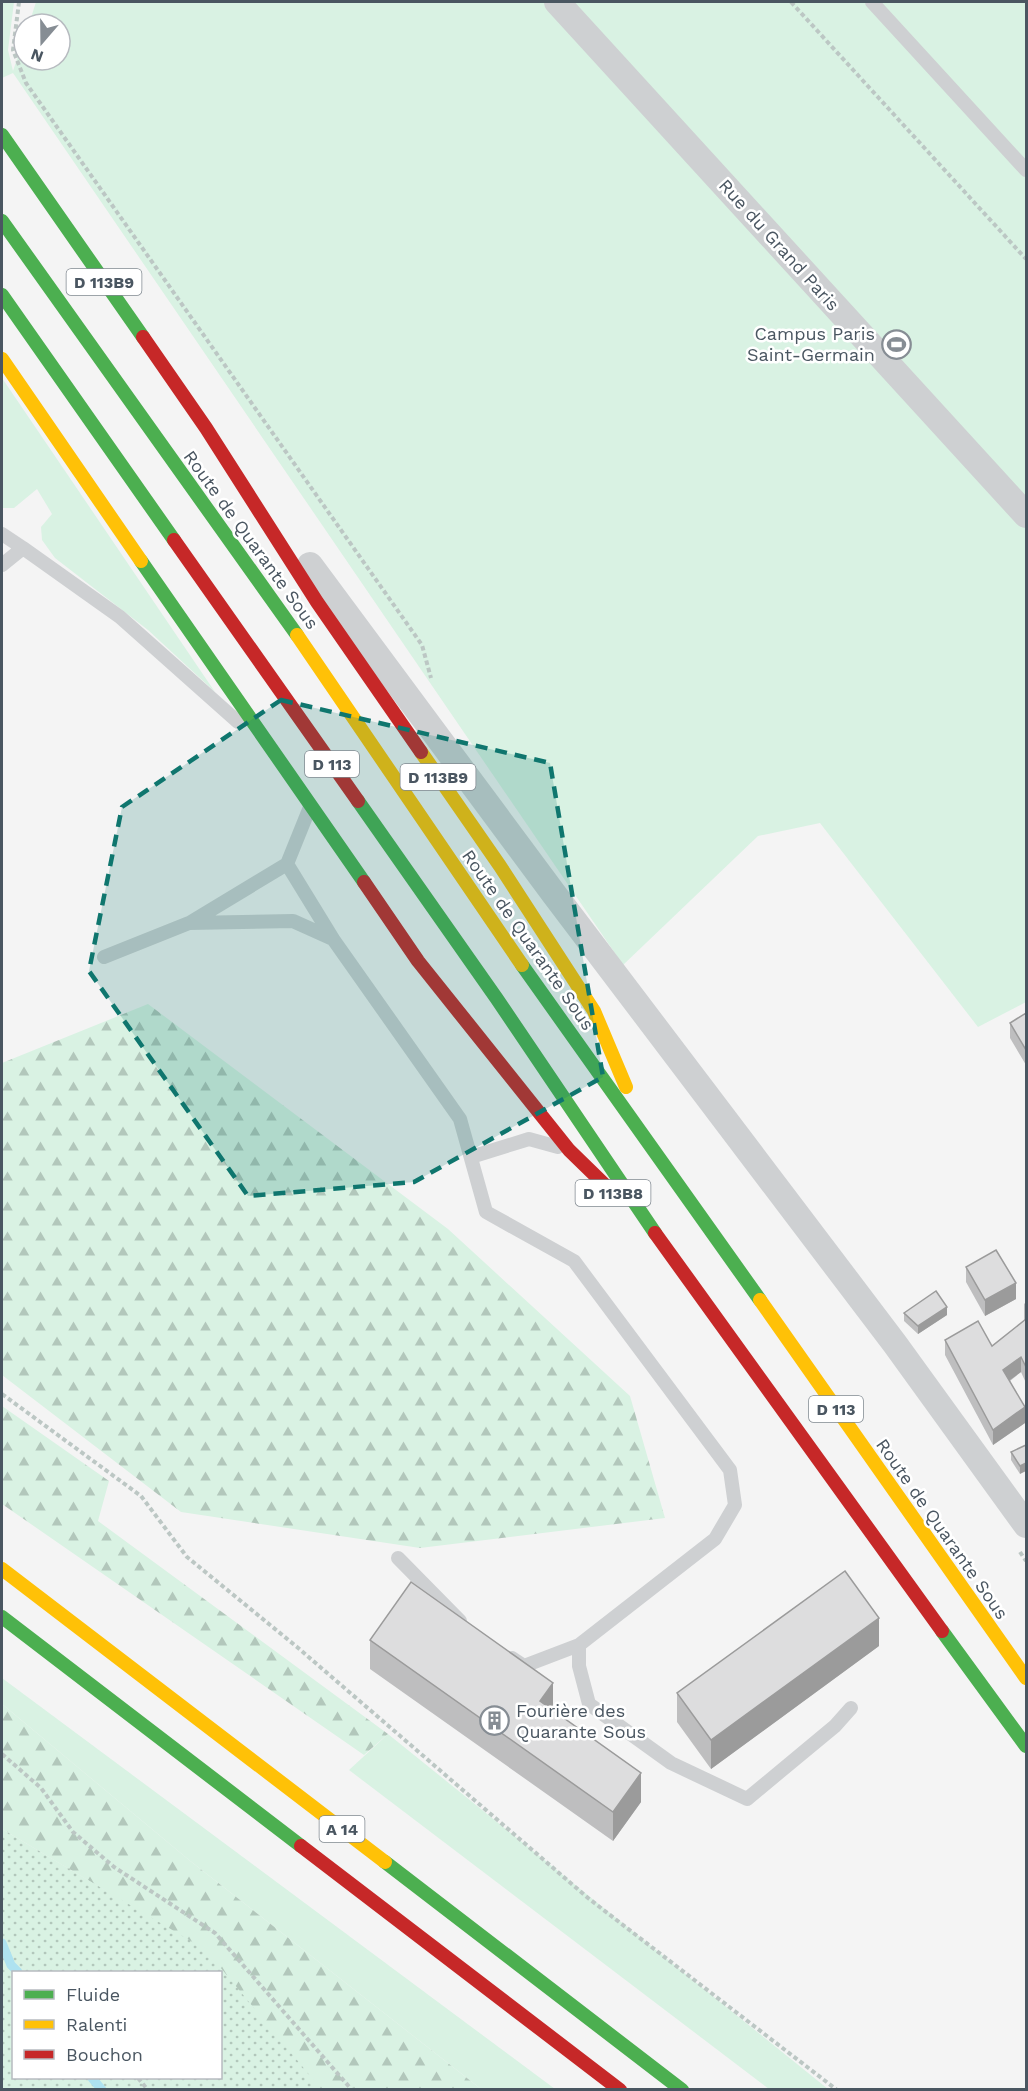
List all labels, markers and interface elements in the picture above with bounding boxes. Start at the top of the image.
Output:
north arrow [12,12,72,72]
text: N [28,45,46,67]
street label: Rue du Grand Paris [715,175,844,315]
road number: D 113B9 [66,269,142,295]
place label: Campus Paris Saint-Germain [747,323,875,365]
sports icon: Campus Paris Saint-Germain [880,328,912,360]
street label: Route de Quarante Sous [180,446,323,633]
road number: D 113 [305,751,359,777]
road number: D 113B9 [400,764,476,790]
street label: Route de Quarante Sous [458,845,599,1034]
road number: D 113B8 [576,1180,650,1206]
road number: D 113 [809,1396,863,1422]
street label: Route de Quarante Sous [872,1434,1013,1623]
place label: Fourière des Quarante Sous [516,1700,646,1742]
building icon: Fourière des Quarante Sous [479,1705,511,1737]
road number: A 14 [320,1816,364,1842]
legend [12,1971,222,2079]
text: Fluide [66,1984,120,2005]
text: Ralenti [66,2014,127,2035]
text: Bouchon [66,2044,143,2065]

